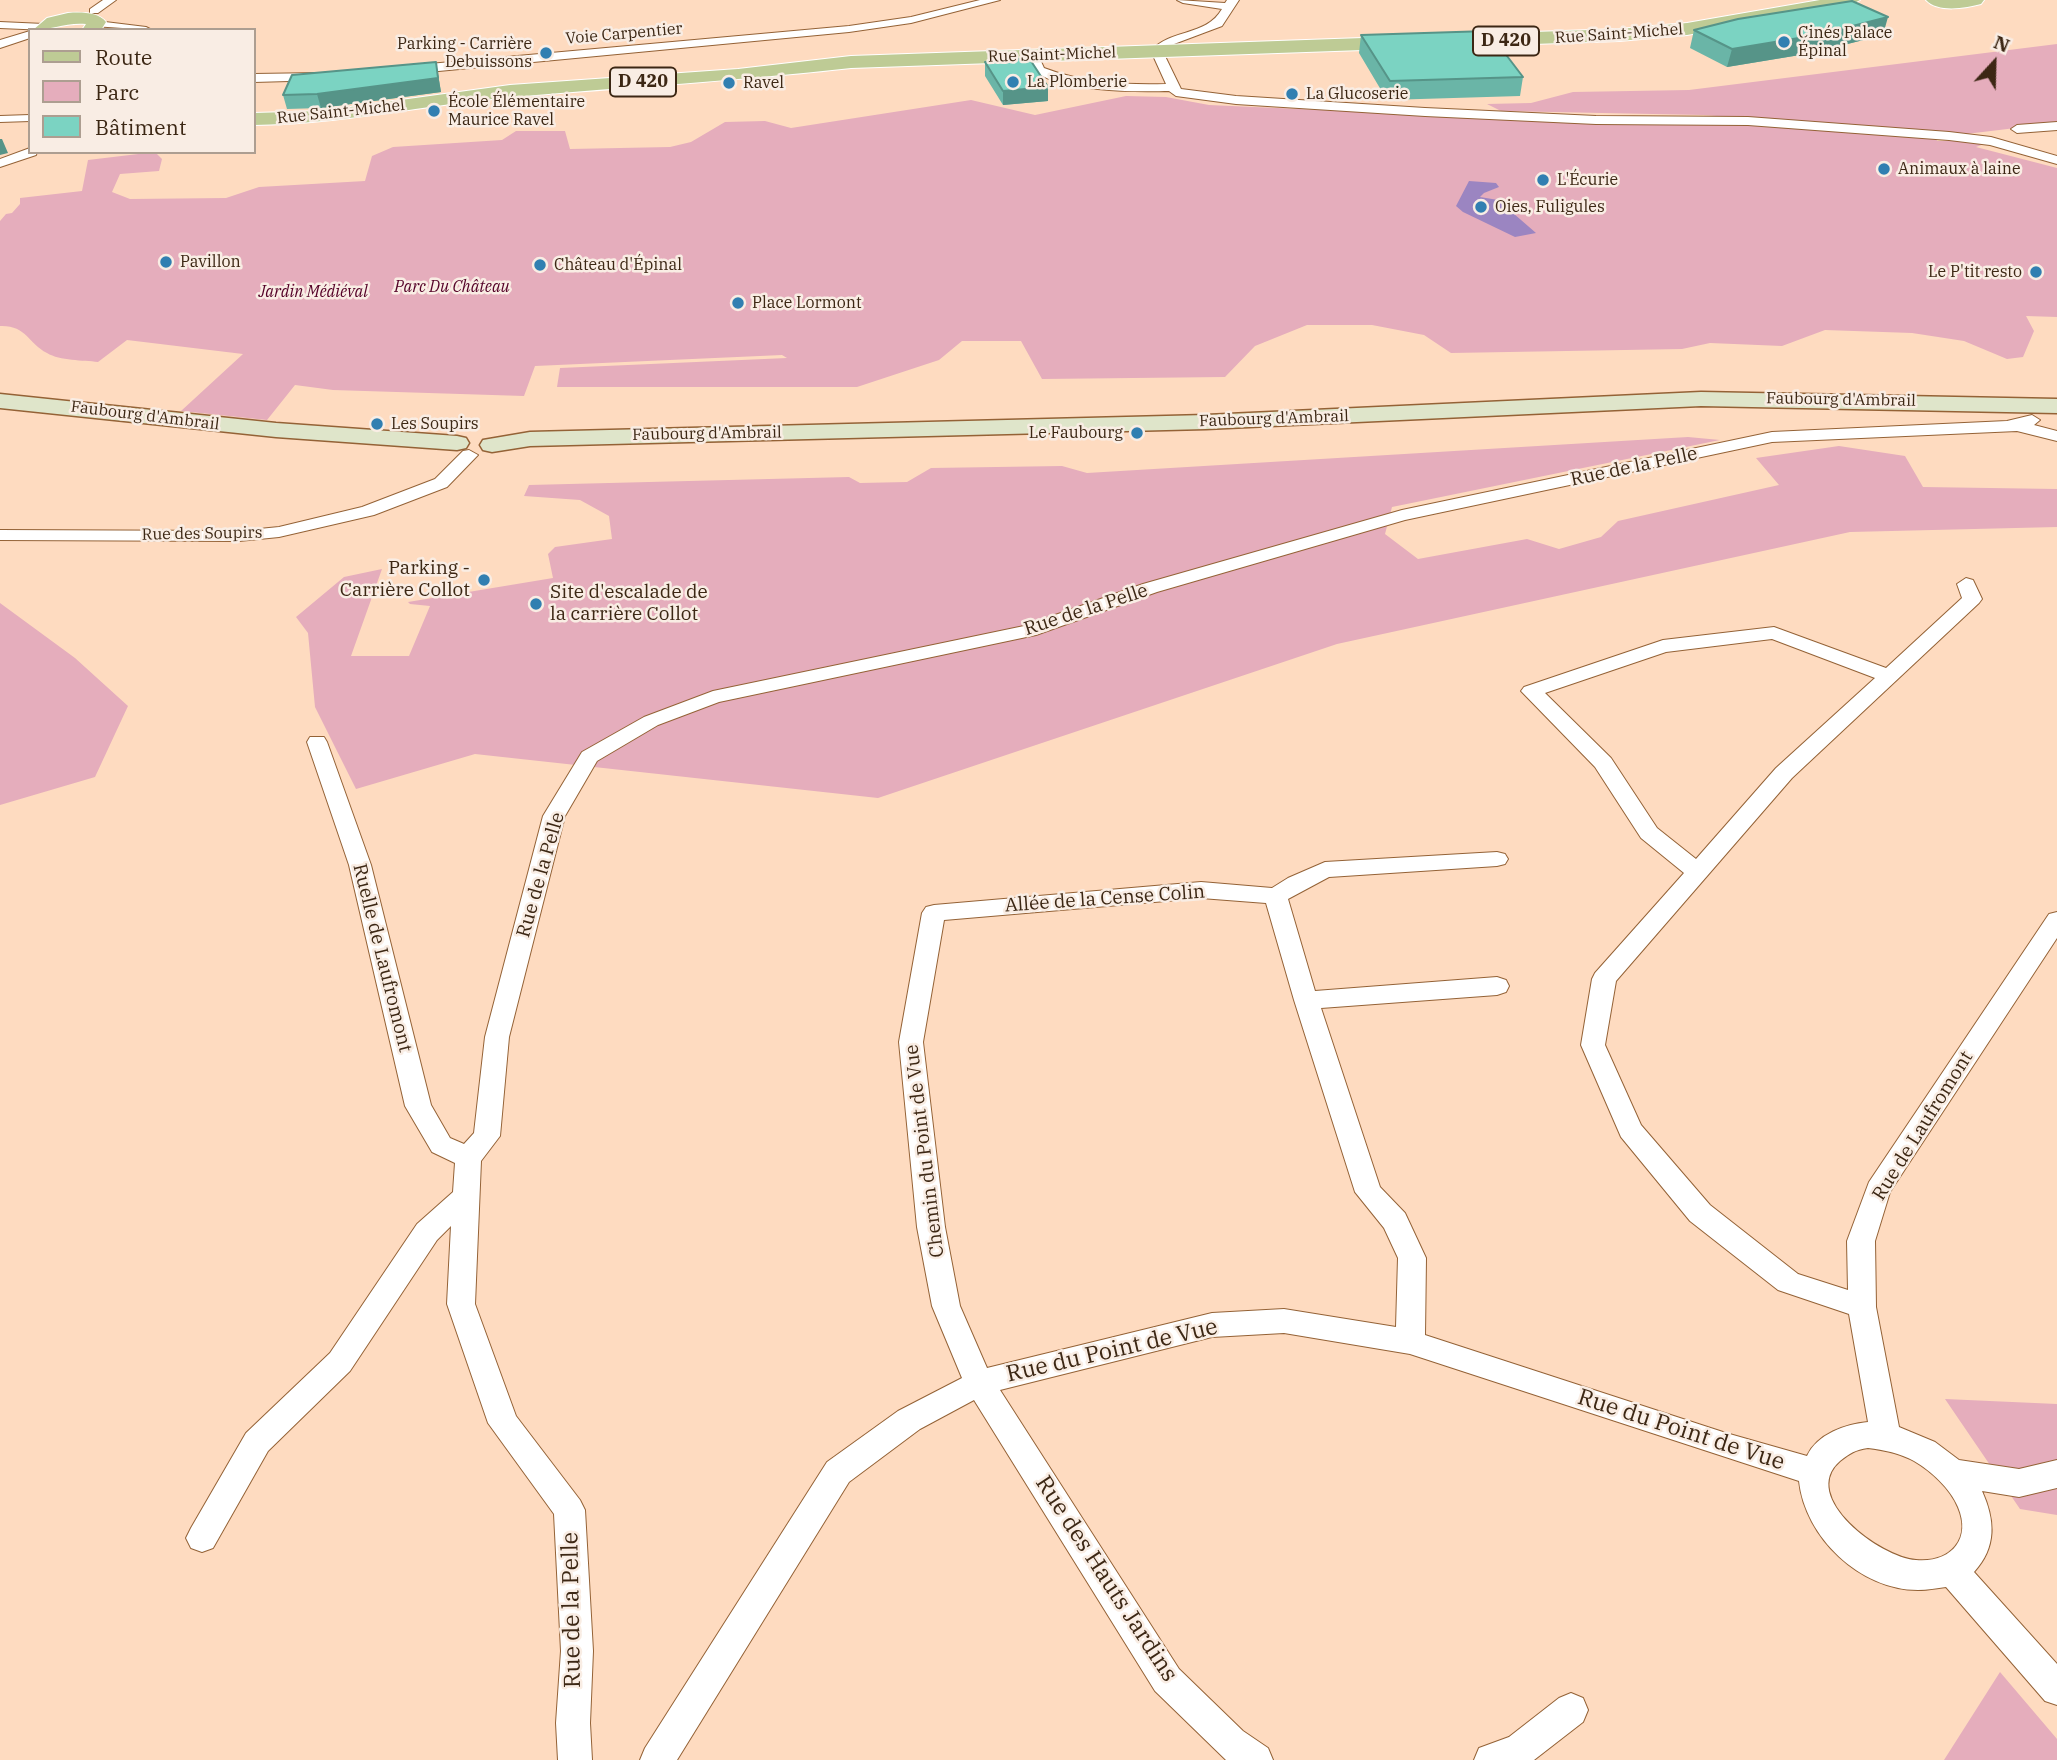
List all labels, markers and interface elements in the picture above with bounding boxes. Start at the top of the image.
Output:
street label: Voie Carpentier [565,19,683,49]
street label: Rue Saint-Michel [1554,20,1684,48]
place label: Cinés Palace Épinal [1798,23,1892,61]
road number: D 420 [1473,26,1539,56]
legend [28,28,256,154]
north arrow [1959,28,2029,98]
text: N [1990,30,2013,57]
place label: Parking - Carrière Debuissons [397,34,532,72]
marker: Cinés Palace Épinal [1776,34,1792,50]
text: Route [95,43,152,71]
street label: Rue Saint-Michel [987,43,1117,67]
marker: Parking - Carrière Debuissons [538,45,554,61]
road number: D 420 [610,68,676,96]
place label: La Plomberie [1027,72,1127,92]
place label: Ravel [743,73,784,93]
marker: La Plomberie [1005,74,1021,90]
marker: Ravel [721,75,737,91]
text: Parc [95,78,139,106]
place label: La Glucoserie [1306,84,1408,104]
marker: La Glucoserie [1284,86,1300,102]
place label: École Élémentaire Maurice Ravel [448,92,585,130]
street label: Rue Saint-Michel [276,96,406,128]
marker: École Élémentaire Maurice Ravel [426,103,442,119]
text: Bâtiment [95,113,186,141]
place label: Animaux à laine [1898,159,2021,179]
marker: Animaux à laine [1876,161,1892,177]
place label: L'Écurie [1557,170,1618,190]
marker: L'Écurie [1535,172,1551,188]
place label: Oies, Fuligules [1495,197,1605,217]
marker: Oies, Fuligules [1473,199,1489,215]
place label: Pavillon [180,252,241,272]
marker: Pavillon [158,254,174,270]
place label: Château d'Épinal [554,255,682,275]
marker: Château d'Épinal [532,257,548,273]
place label: Le P'tit resto [1928,262,2022,282]
marker: Le P'tit resto [2028,264,2044,280]
park label: Parc Du Château [394,277,510,297]
park label: Jardin Médiéval [258,282,368,302]
place label: Place Lormont [752,293,862,313]
marker: Place Lormont [730,295,746,311]
street label: Faubourg d'Ambrail [1766,389,1916,411]
street label: Faubourg d'Ambrail [70,397,220,435]
street label: Faubourg d'Ambrail [1199,407,1349,431]
place label: Les Soupirs [391,414,479,434]
marker: Les Soupirs [369,416,385,432]
street label: Faubourg d'Ambrail [632,423,782,445]
place label: Le Faubourg [1029,423,1123,443]
marker: Le Faubourg [1129,425,1145,441]
street label: Rue de la Pelle [1569,442,1699,492]
street label: Rue des Soupirs [141,523,263,545]
place label: Parking - Carrière Collot [340,558,470,602]
marker: Parking - Carrière Collot [476,572,492,588]
street label: Rue de la Pelle [1021,579,1151,641]
place label: Site d'escalade de la carrière Collot [550,582,708,626]
marker: Site d'escalade de la carrière Collot [528,596,544,612]
street label: Rue de la Pelle [512,810,570,940]
street label: Ruelle de Laufromont [348,861,416,1055]
street label: Allée de la Cense Colin [1004,881,1206,917]
street label: Chemin du Point de Vue [901,1043,949,1259]
street label: Rue de Laufromont [1868,1047,1978,1205]
street label: Rue du Point de Vue [1004,1313,1220,1389]
street label: Rue du Point de Vue [1574,1383,1788,1477]
street label: Rue des Hauts Jardins [1029,1471,1183,1687]
street label: Rue de la Pelle [557,1532,587,1688]

